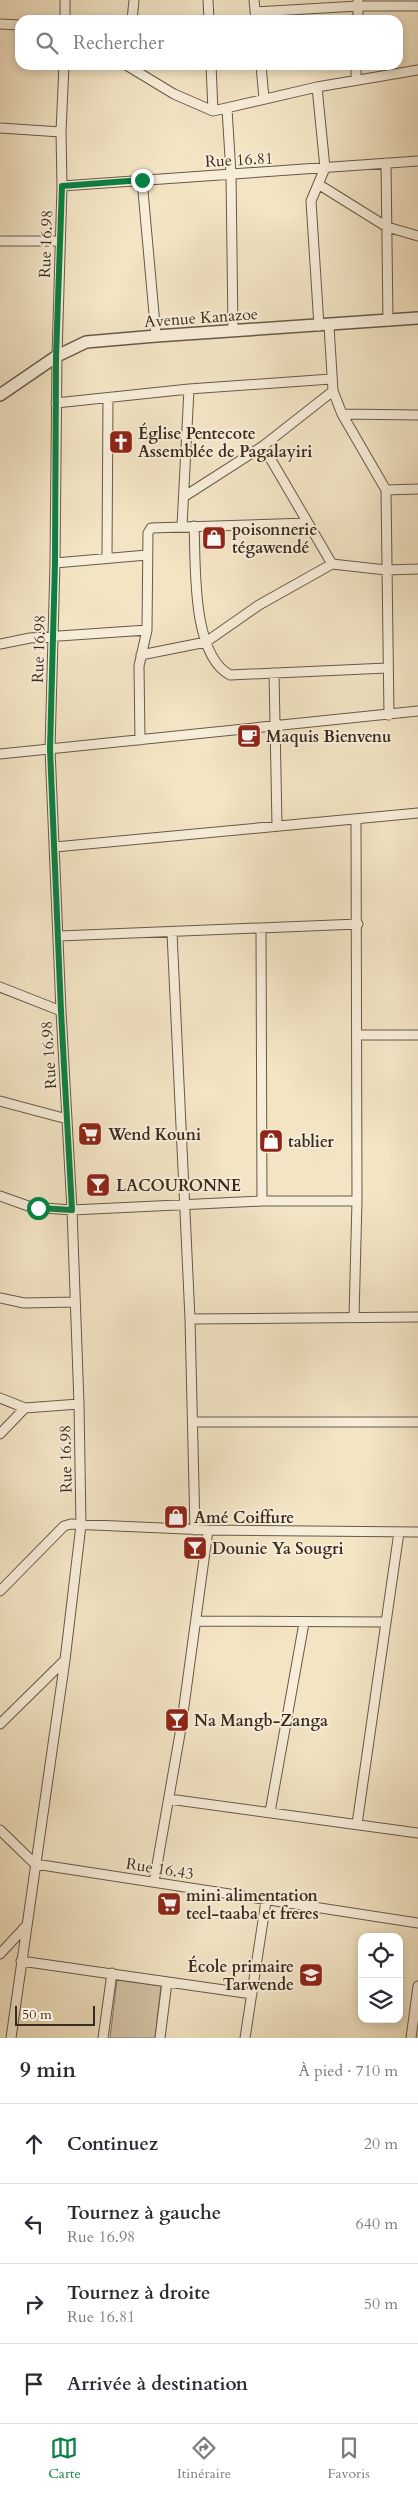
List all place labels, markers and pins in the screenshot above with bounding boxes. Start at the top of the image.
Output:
place label: Église Pentecote Assemblée de Pagalayiri [138,422,312,463]
church icon: Église Pentecote Assemblée de Pagalayiri [108,429,134,455]
place label: poisonnerie tégawendé [232,519,317,559]
shop icon: poisonnerie tégawendé [201,525,227,551]
cafe icon: Maquis Bienvenu [236,723,262,749]
place label: Maquis Bienvenu [266,726,391,748]
supermarket icon: Wend Kouni [77,1121,103,1147]
place label: Wend Kouni [107,1124,201,1146]
shop icon: tablier [258,1128,284,1154]
place label: tablier [288,1131,334,1153]
bar icon: LACOURONNE [85,1172,111,1198]
place label: LACOURONNE [116,1175,241,1197]
shop icon: Amé Coiffure [163,1504,189,1530]
place label: Amé Coiffure [194,1507,294,1529]
bar icon: Dounie Ya Sougri [182,1535,208,1561]
place label: Dounie Ya Sougri [212,1538,344,1560]
bar icon: Na Mangb-Zanga [164,1707,190,1733]
place label: Na Mangb-Zanga [194,1710,328,1732]
place label: mini alimentation teel-taaba et freres [186,1885,319,1925]
supermarket icon: mini alimentation teel-taaba et freres [156,1891,182,1917]
place label: École primaire Tarwende [187,1955,294,1996]
school or university icon: École primaire Tarwende [298,1962,324,1988]

